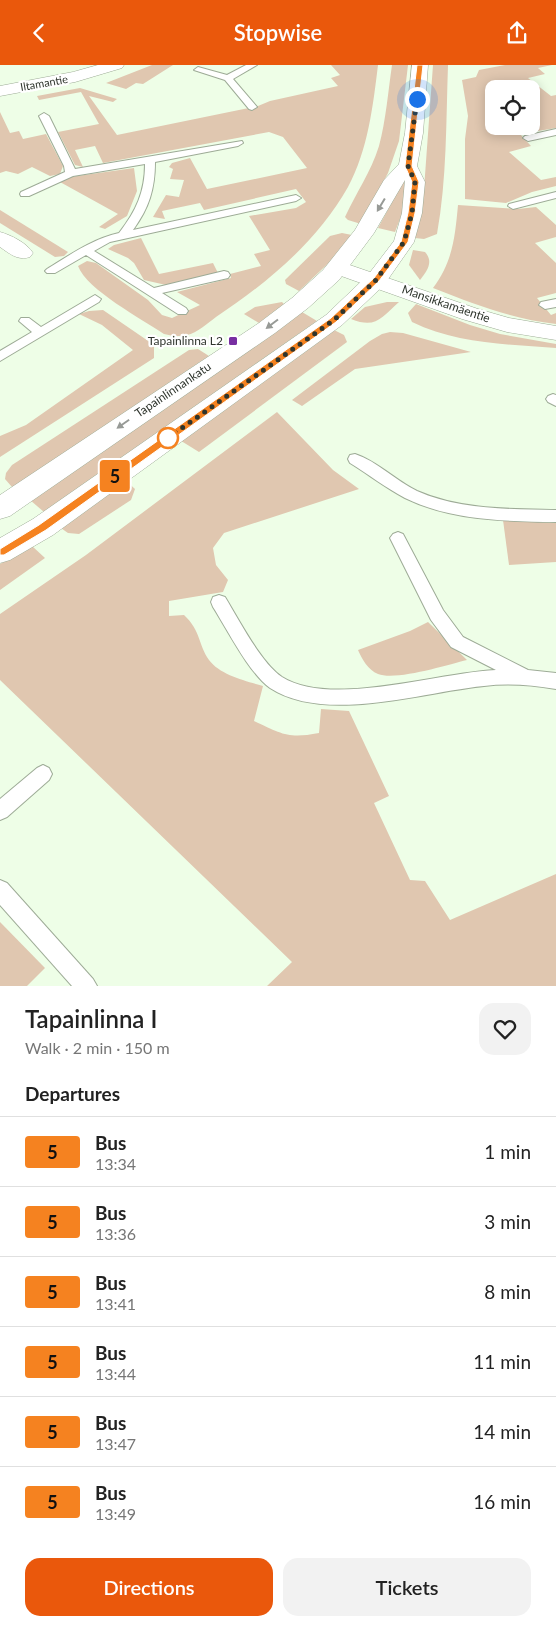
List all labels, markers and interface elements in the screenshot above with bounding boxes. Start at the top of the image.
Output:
icon: back [25,19,53,47]
text: Stopwise [234,19,322,46]
icon: share [503,19,531,47]
street label: Iltamantie [19,72,69,93]
map controls [485,80,540,135]
button: locate [485,80,540,135]
your location [405,87,430,112]
one-way arrow [376,199,385,212]
street label: Mansikkamäentie [400,281,492,326]
one-way arrow [265,319,279,329]
place label: Tapainlinna L2 [148,333,223,348]
marker: Tapainlinna L2 [227,335,239,347]
street label: Tapainlinnankatu [132,359,214,421]
one-way arrow [116,419,130,429]
unlabelled marker [157,427,179,449]
line badge: 5 [99,460,131,492]
text: 5 [110,465,120,487]
button: heart [479,1003,531,1055]
text: Tapainlinna I [25,1004,157,1033]
text: Walk · 2 min · 150 m [25,1038,170,1057]
text: Departures [25,1082,120,1105]
text: Bus [95,1131,126,1154]
text: 1 min [484,1140,531,1163]
text: 5 [47,1141,58,1163]
text: 13:34 [95,1154,136,1173]
text: Bus [95,1201,126,1224]
text: 3 min [484,1210,531,1233]
text: 5 [47,1211,58,1233]
text: 13:36 [95,1224,136,1243]
text: Bus [95,1271,126,1294]
text: 8 min [484,1280,531,1303]
text: 5 [47,1281,58,1303]
text: 13:41 [95,1294,136,1313]
text: Bus [95,1341,126,1364]
text: 11 min [473,1350,531,1373]
text: 5 [47,1351,58,1373]
text: 13:44 [95,1364,136,1383]
text: Bus [95,1411,126,1434]
text: 14 min [473,1420,531,1443]
text: 5 [47,1421,58,1443]
text: 13:47 [95,1434,136,1453]
text: Bus [95,1481,126,1504]
text: 16 min [473,1490,531,1513]
text: 5 [47,1491,58,1513]
text: 13:49 [95,1504,136,1523]
button: Directions [25,1558,273,1616]
button: Tickets [283,1558,531,1616]

